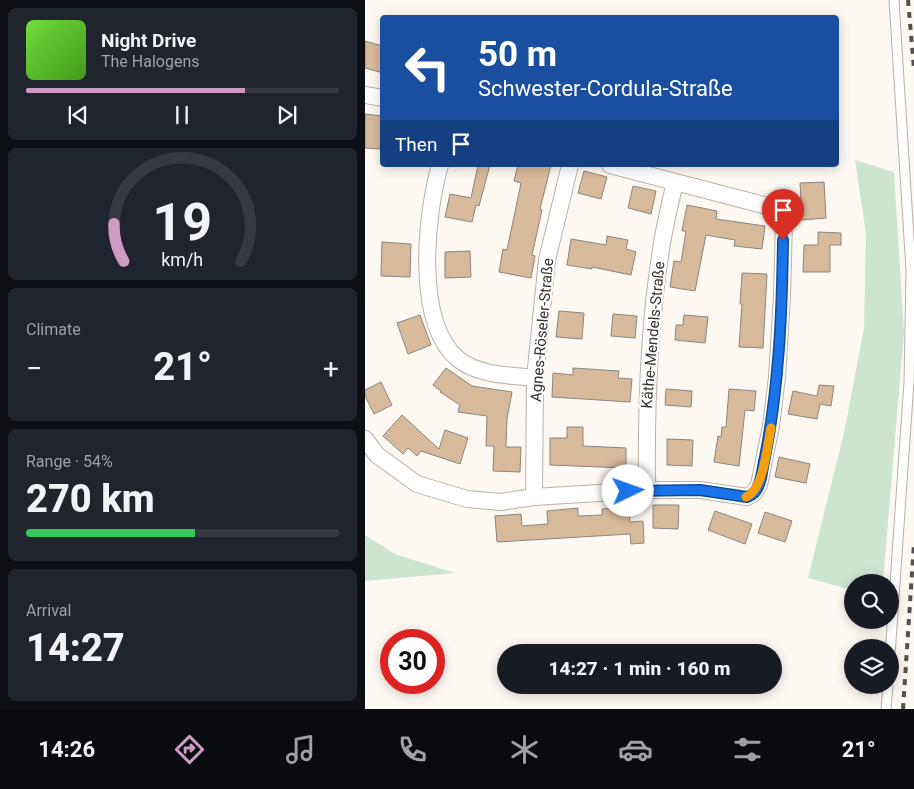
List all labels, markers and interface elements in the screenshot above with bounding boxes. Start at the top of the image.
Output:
text: Night Drive [101,29,196,52]
text: 50 m [478,34,557,75]
icon: left [395,35,460,100]
text: The Halogens [101,52,200,71]
text: Schwester-Cordula-Straße [478,76,733,101]
icon: previous [64,101,92,129]
icon: pause [168,101,196,129]
icon: next [273,101,301,129]
icon: arrive [447,130,475,158]
text: Then [395,133,437,156]
pin [762,189,804,240]
text: 19 [153,192,212,253]
icon: arrive [769,196,797,224]
text: km/h [162,249,203,270]
street label: Agnes-Röseler-Straße [527,257,557,403]
street label: Käthe-Mendels-Straße [638,261,668,409]
text: Climate [26,320,81,339]
text: 21° [153,345,212,389]
text: − [26,352,42,385]
text: + [323,352,339,385]
text: Range · 54% [26,452,113,471]
position arrow [601,464,653,516]
text: 270 km [26,477,155,521]
map controls [844,574,899,694]
button: search [844,574,899,629]
text: Arrival [26,601,71,620]
text: 14:27 [26,626,125,670]
speed limit sign: 30 [380,629,445,694]
button: layers [844,639,899,694]
text: 14:27 · 1 min · 160 m [548,657,731,680]
icon: directions [172,732,207,767]
icon: music [283,732,318,767]
icon: phone [395,732,430,767]
icon: climate [507,732,542,767]
icon: car [618,732,653,767]
icon: filters [730,732,765,767]
text: 14:26 [38,737,95,762]
text: 21° [842,737,876,762]

